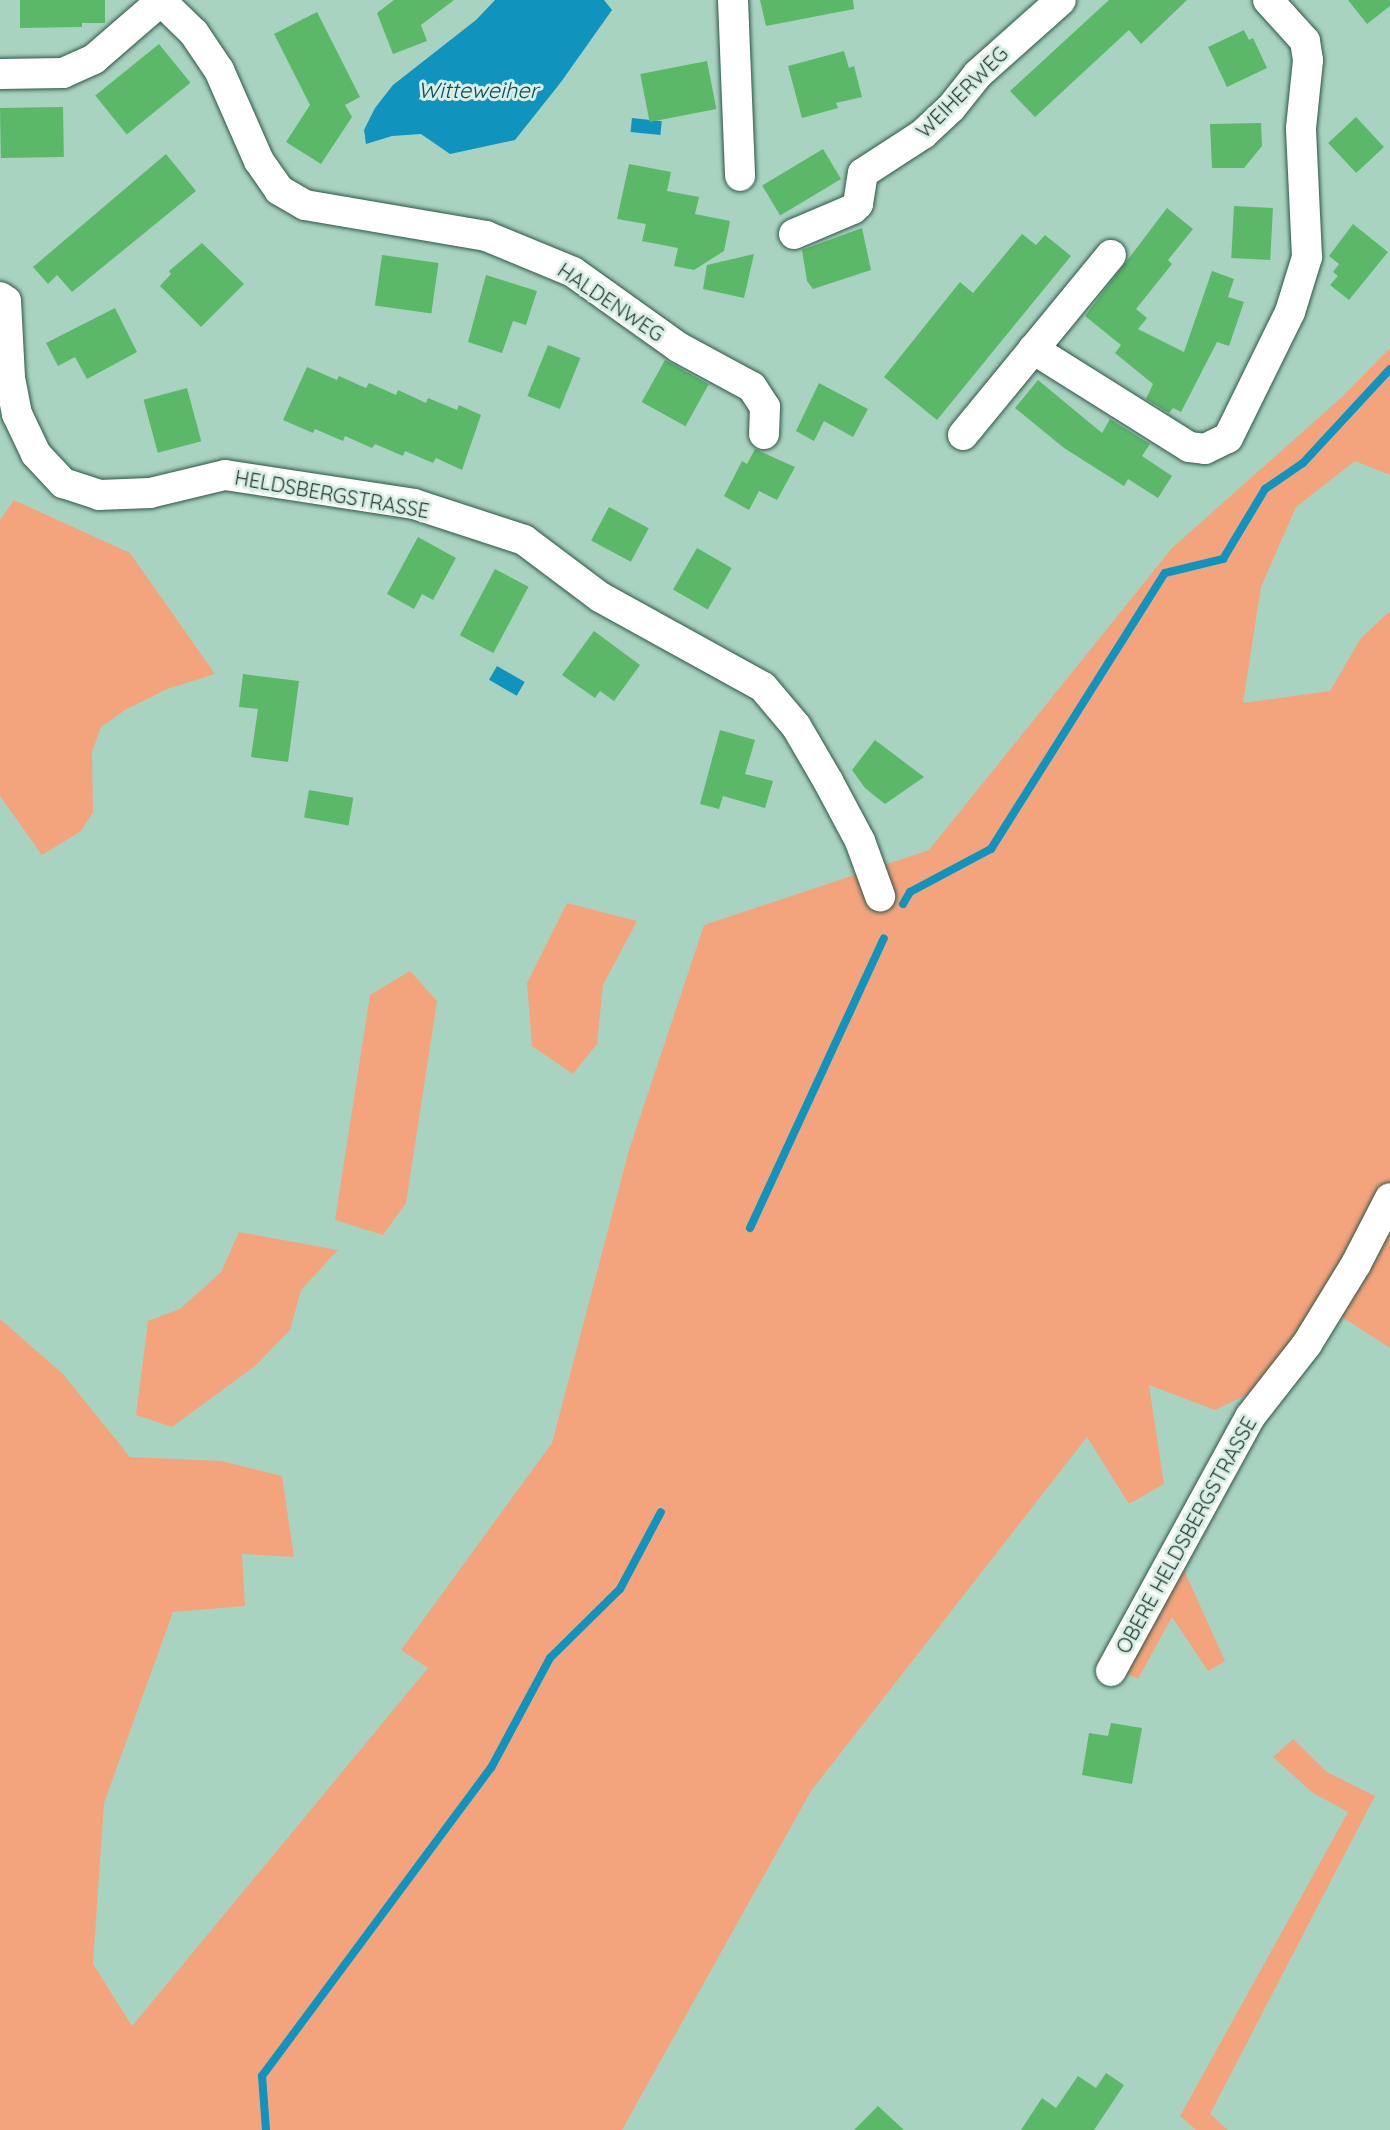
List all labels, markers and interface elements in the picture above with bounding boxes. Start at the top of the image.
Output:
street label: WEIHERWEG [911,41,1013,143]
water label: Witteweiher [418,78,538,104]
street label: HALDENWEG [553,258,669,346]
street label: HELDSBERGSTRASSE [233,465,431,523]
street label: OBERE HELDSBERGSTRASSE [1111,1412,1261,1658]

